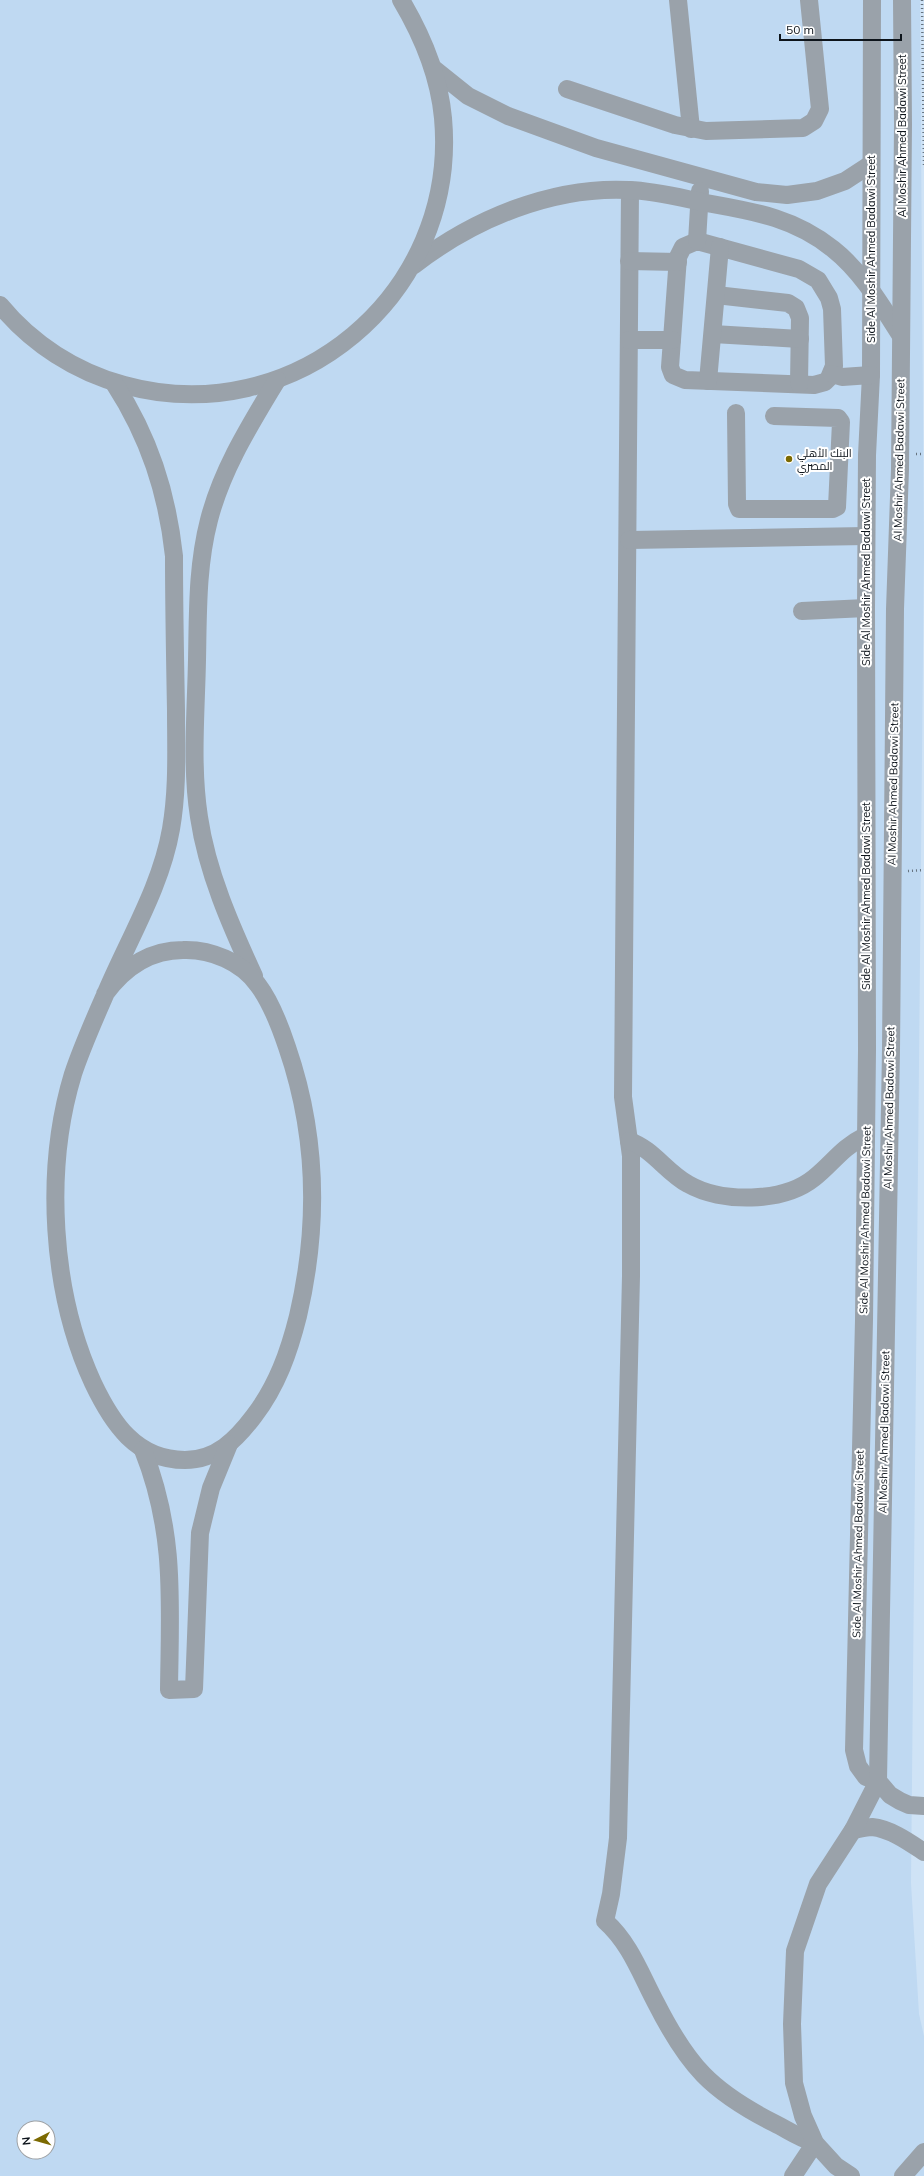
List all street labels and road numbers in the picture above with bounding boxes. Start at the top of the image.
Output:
street label: Al Moshir Ahmed Badawi Street [895,54,909,218]
street label: Side Al Moshir Ahmed Badawi Street [864,155,878,343]
street label: Al Moshir Ahmed Badawi Street [891,378,907,542]
street label: Side Al Moshir Ahmed Badawi Street [859,478,873,666]
street label: Al Moshir Ahmed Badawi Street [885,702,901,866]
street label: Side Al Moshir Ahmed Badawi Street [859,802,873,990]
street label: Al Moshir Ahmed Badawi Street [881,1026,897,1190]
street label: Side Al Moshir Ahmed Badawi Street [856,1126,874,1314]
street label: Al Moshir Ahmed Badawi Street [876,1350,892,1514]
street label: Side Al Moshir Ahmed Badawi Street [849,1450,867,1638]

